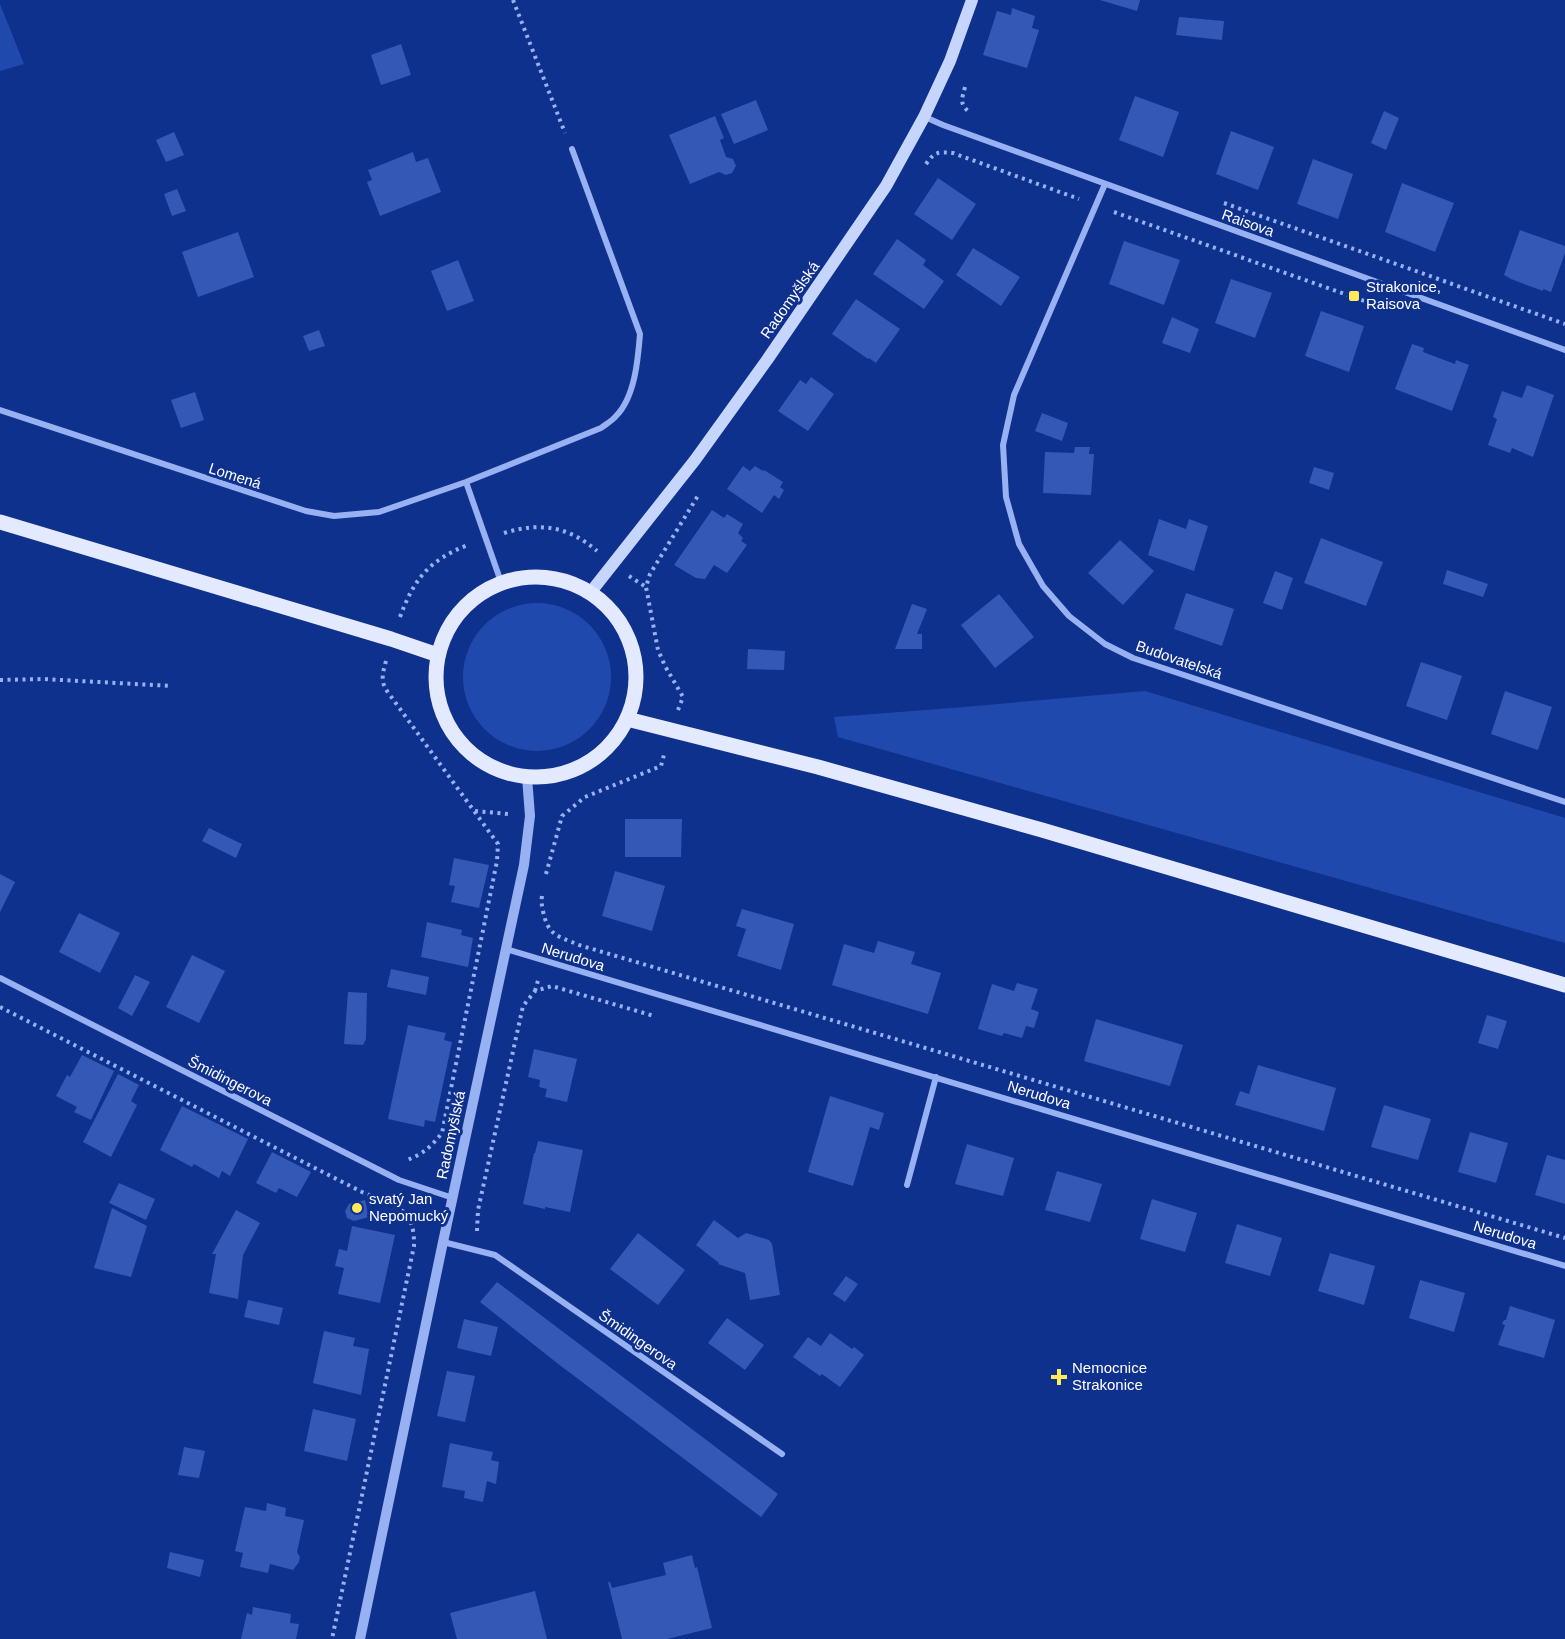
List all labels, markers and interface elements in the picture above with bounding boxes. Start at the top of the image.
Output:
street label: Raisova [1220,205,1277,240]
street label: Radomyšlská [757,257,823,341]
place label: Strakonice, Raisova [1366,278,1441,312]
marker: Strakonice, Raisova [1347,289,1361,303]
street label: Lomená [207,459,264,492]
street label: Budovatelská [1134,637,1225,682]
street label: Nerudova [540,939,607,974]
street label: Šmidingerova [186,1052,276,1109]
street label: Nerudova [1006,1077,1073,1112]
street label: Radomyšlská [433,1088,468,1181]
place label: svatý Jan Nepomucký [369,1190,449,1224]
marker: svatý Jan Nepomucký [350,1201,364,1215]
street label: Nerudova [1472,1217,1539,1252]
street label: Šmidingerova [596,1306,681,1373]
place label: Nemocnice Strakonice [1072,1359,1147,1393]
marker: Nemocnice Strakonice [1050,1368,1068,1386]

